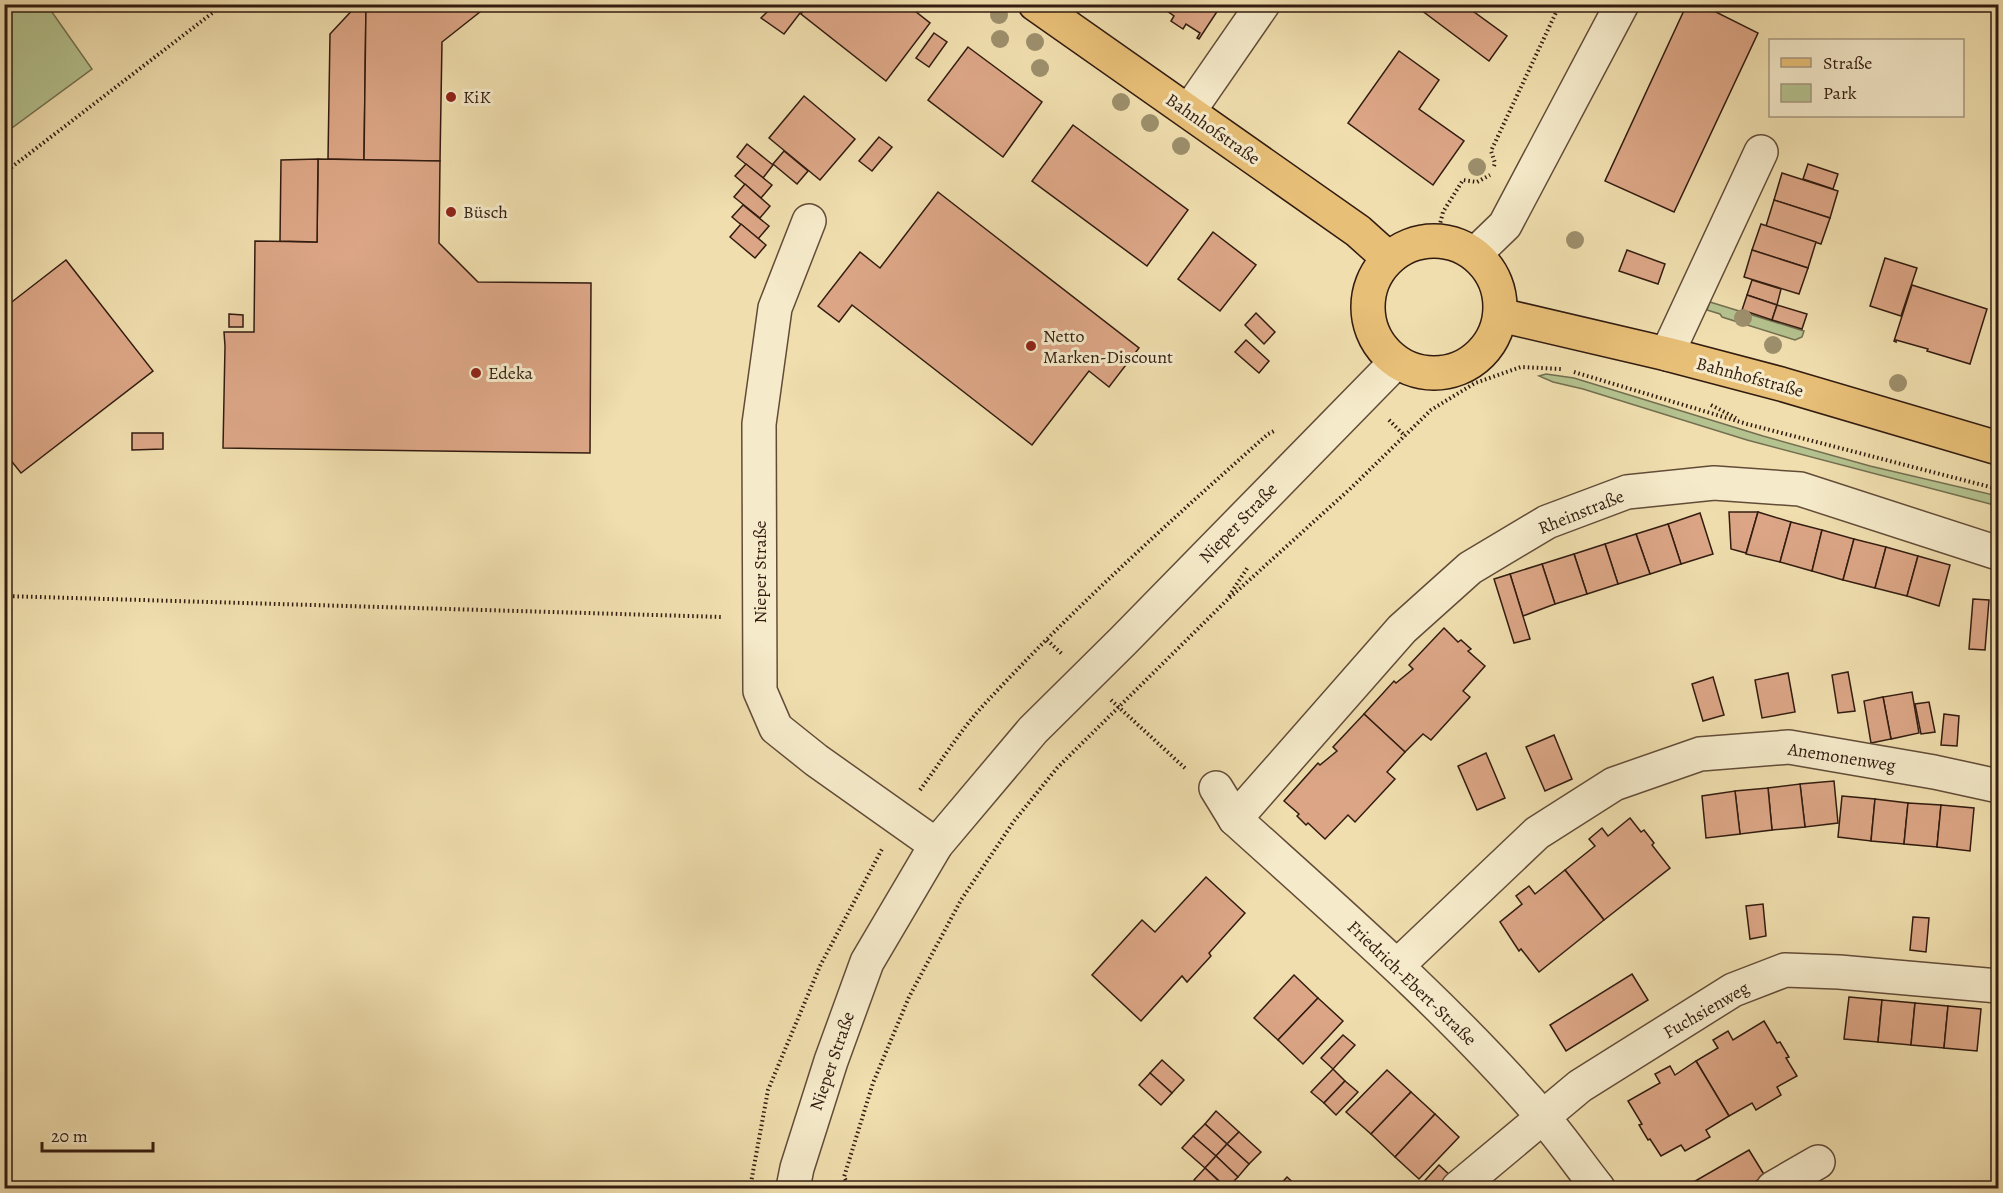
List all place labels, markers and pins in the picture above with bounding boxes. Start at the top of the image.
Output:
place label: KiK [463,85,491,109]
marker: KiK [444,90,458,104]
place label: Büsch [463,200,508,224]
marker: Büsch [444,205,458,219]
place label: Netto Marken-Discount [1043,324,1173,369]
marker: Netto Marken-Discount [1024,339,1038,353]
place label: Edeka [488,361,534,385]
marker: Edeka [469,366,483,380]

